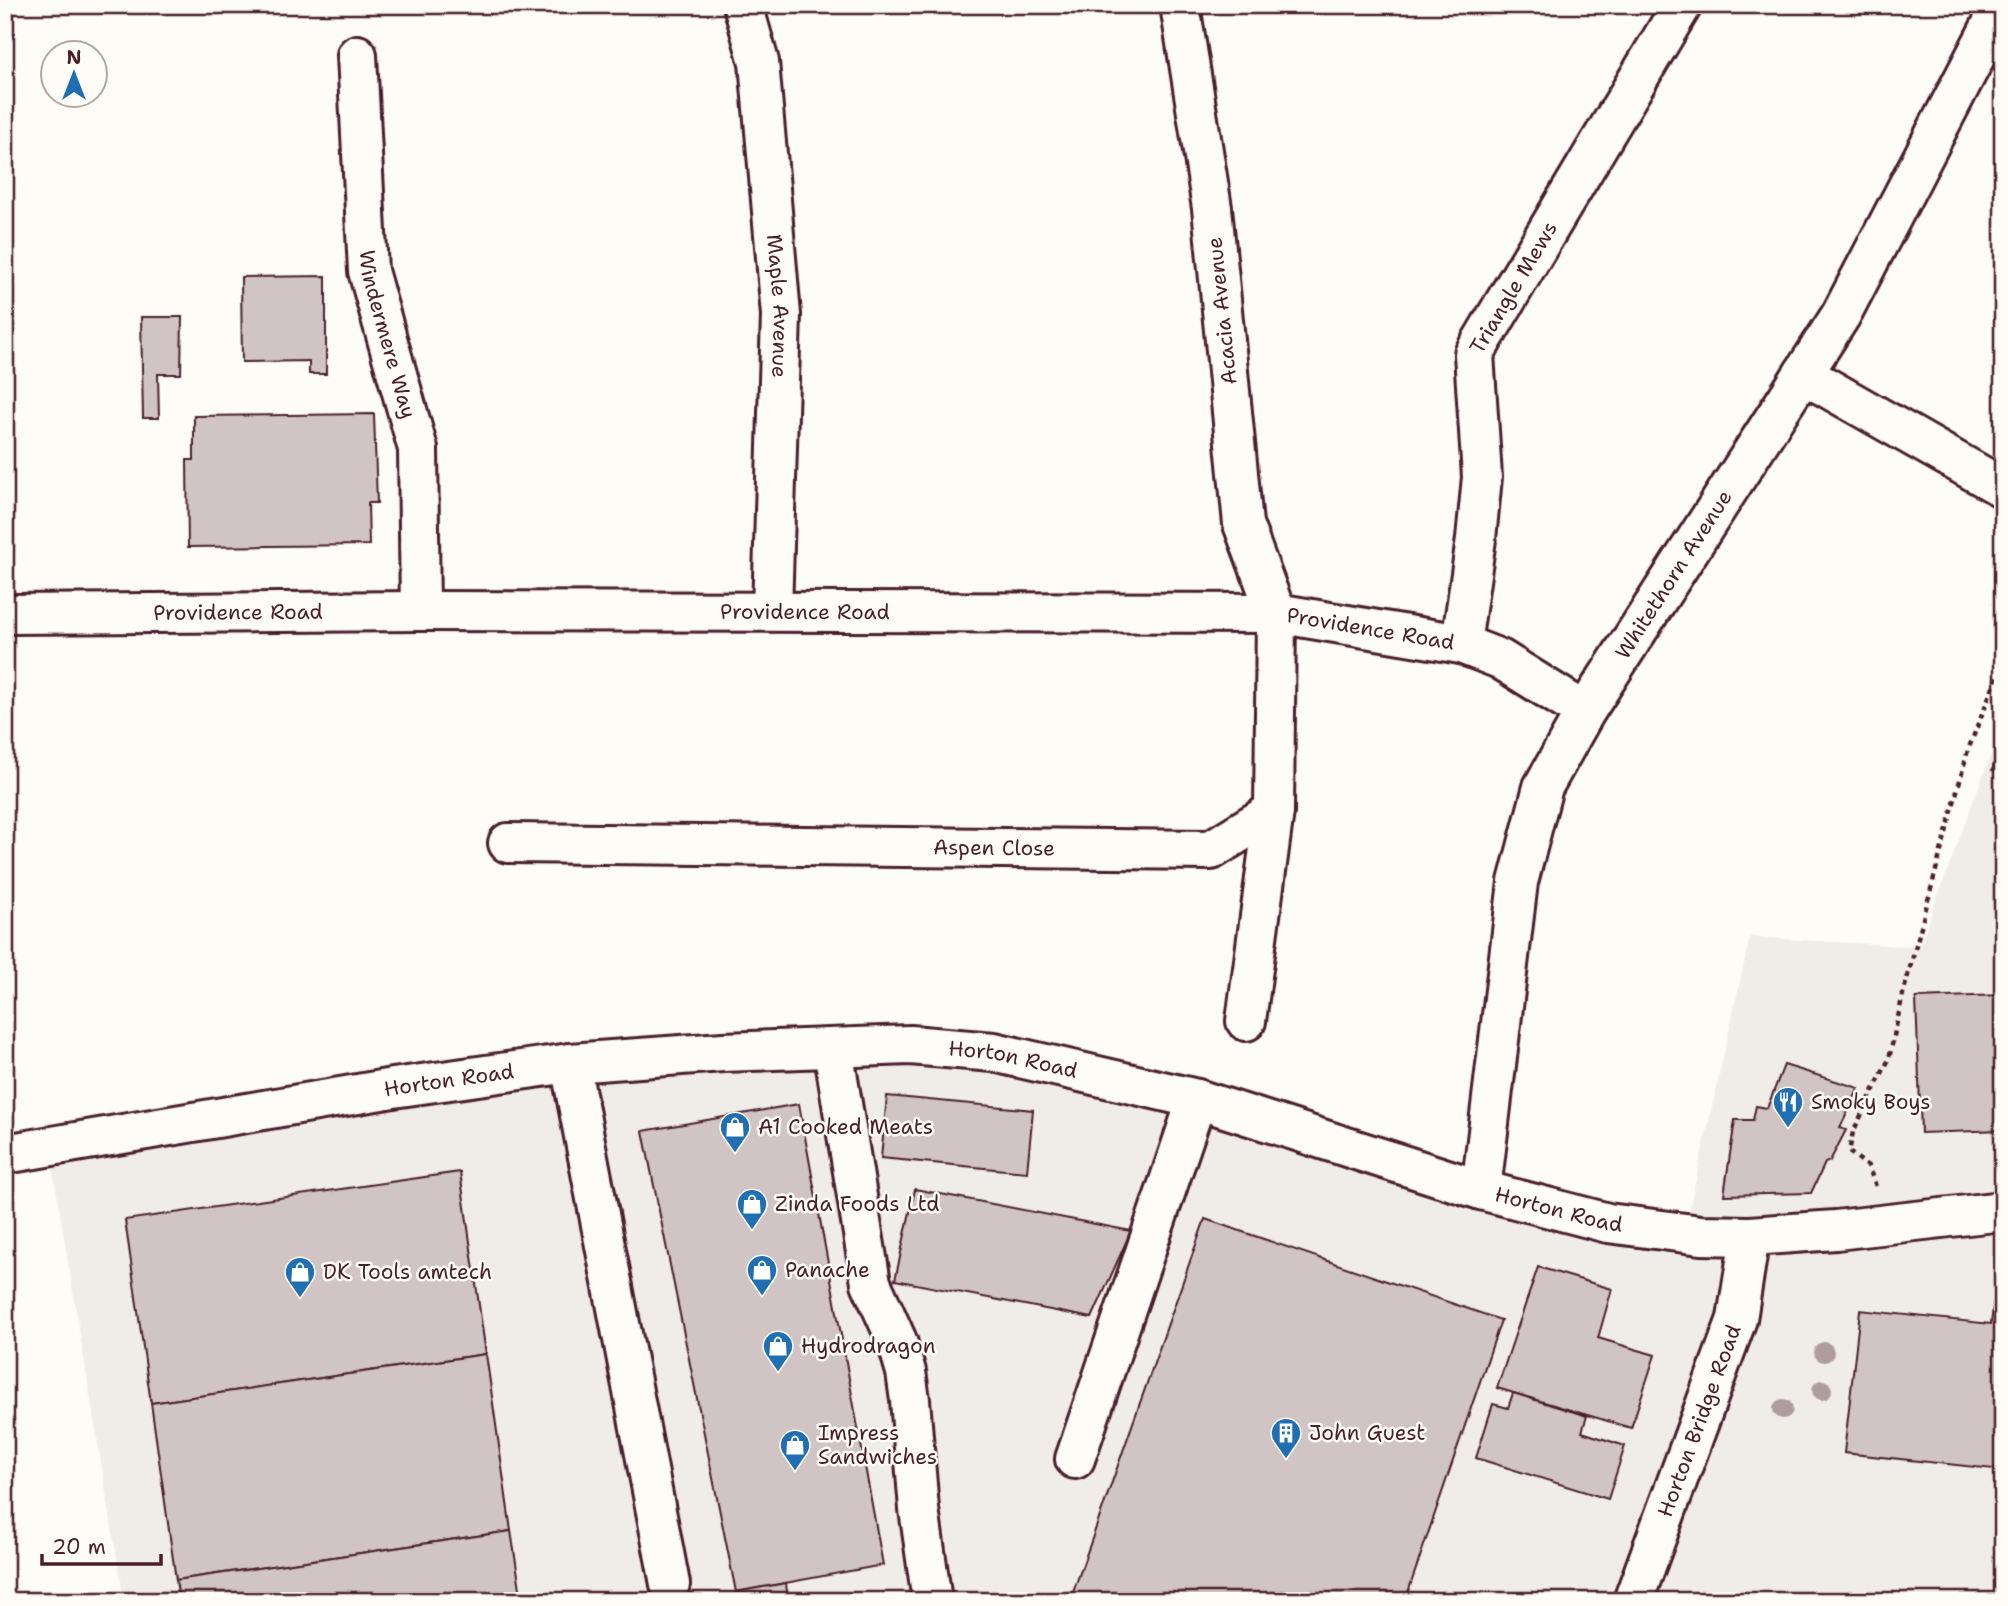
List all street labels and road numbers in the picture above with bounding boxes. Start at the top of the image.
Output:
street label: Triangle Mews [1463,216,1564,359]
street label: Maple Avenue [760,233,795,378]
street label: Acacia Avenue [1200,236,1244,386]
street label: Windermere Way [353,249,423,422]
street label: Whitethorn Avenue [1609,485,1739,664]
street label: Providence Road [153,598,323,627]
street label: Providence Road [720,598,890,626]
street label: Providence Road [1285,601,1457,657]
street label: Aspen Close [933,833,1055,862]
street label: Horton Road [947,1034,1080,1085]
street label: Horton Road [382,1057,516,1103]
street label: Horton Road [1492,1180,1624,1239]
street label: Horton Bridge Road [1651,1321,1748,1521]

